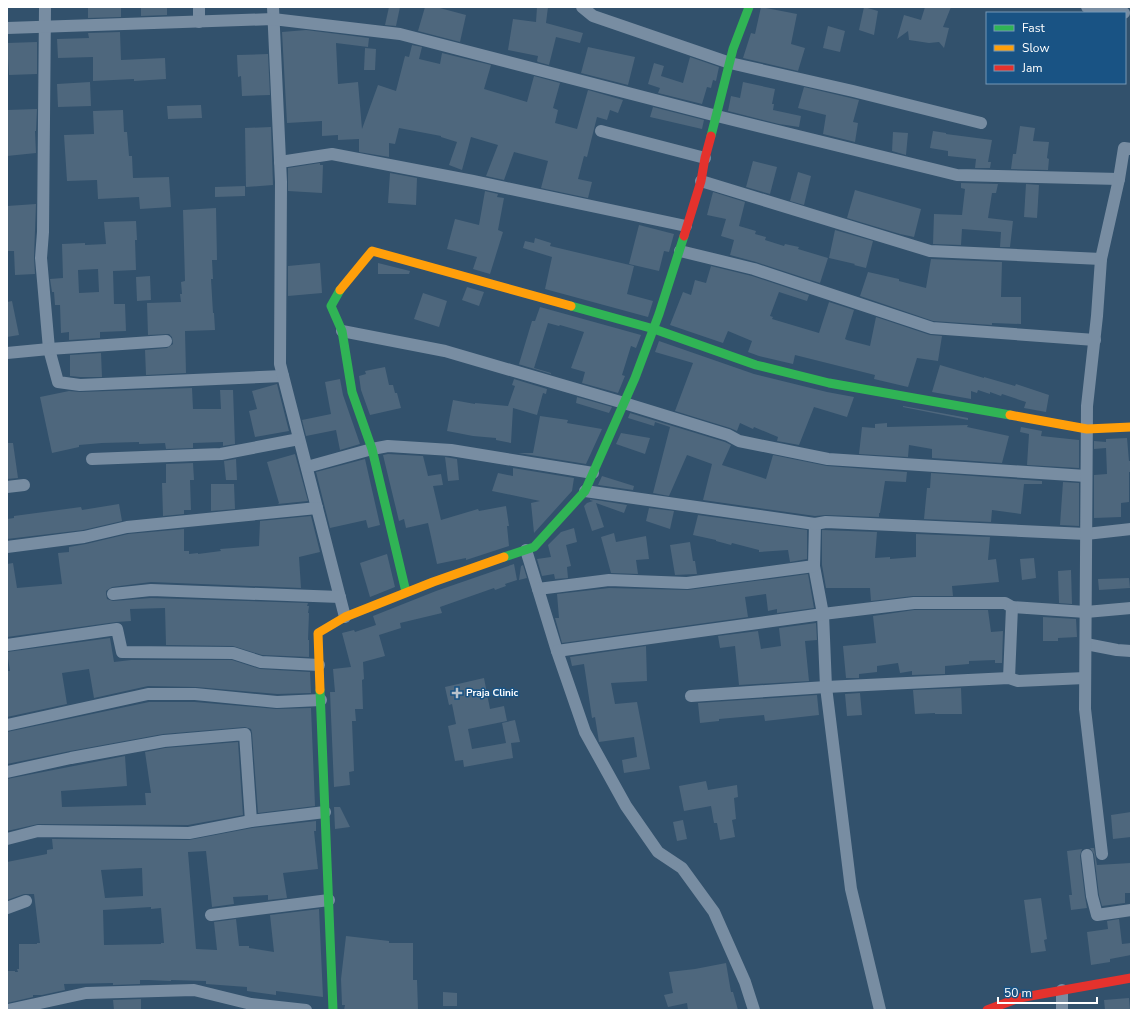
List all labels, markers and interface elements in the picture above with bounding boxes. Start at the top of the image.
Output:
legend [986,12,1126,84]
text: Fast [1022,20,1045,36]
text: Slow [1022,40,1050,56]
text: Jam [1021,60,1043,76]
place label: Praja Clinic [466,686,518,700]
marker: Praja Clinic [451,687,463,699]
scale bar [998,979,1097,1005]
text: 50 m [1004,985,1032,1001]

